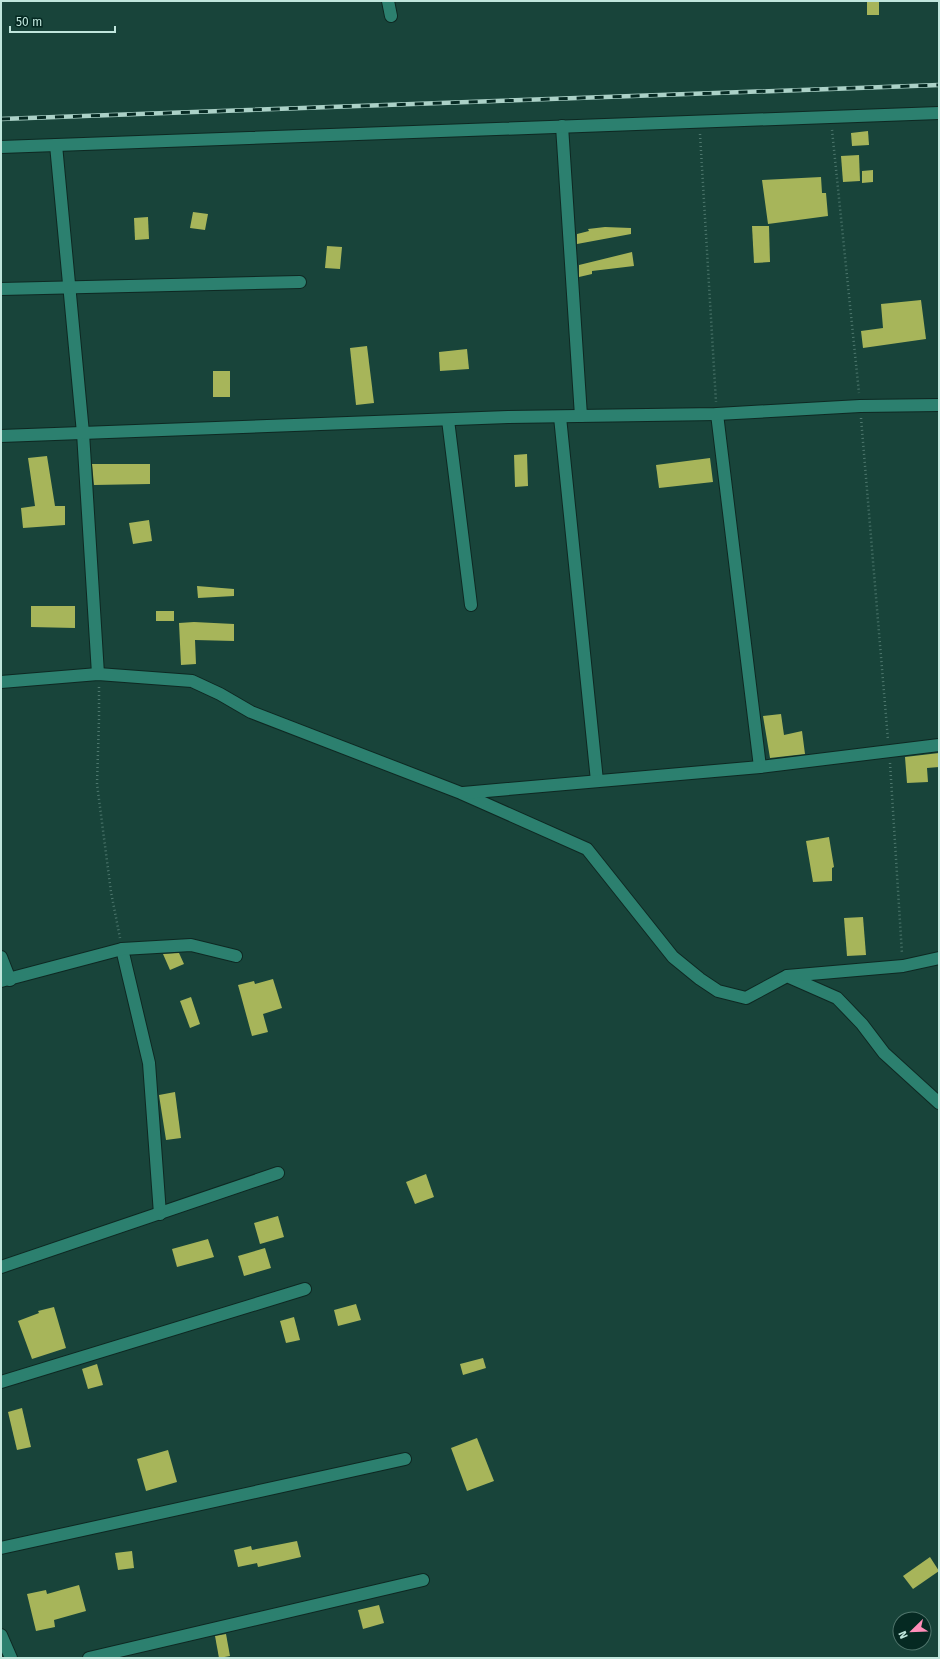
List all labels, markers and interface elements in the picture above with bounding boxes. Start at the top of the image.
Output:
scale bar [10,8,115,34]
text: 50 m [16,15,42,29]
north arrow [892,1611,932,1651]
text: N [896,1629,911,1641]

